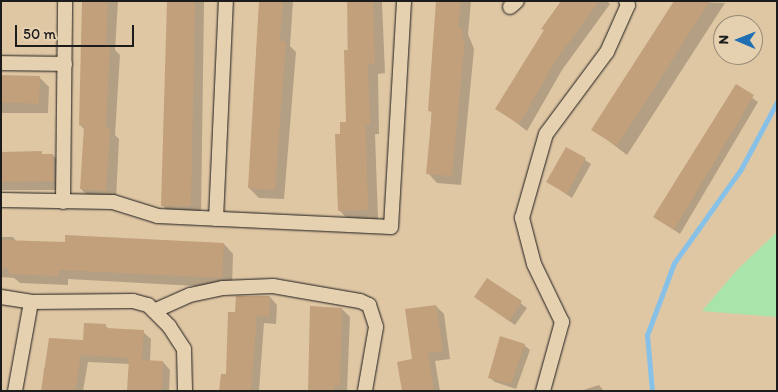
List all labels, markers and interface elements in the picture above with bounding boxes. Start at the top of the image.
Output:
scale bar [18,15,136,47]
north arrow [713,15,763,65]
text: 50 m [23,25,56,43]
text: N [715,35,732,45]

